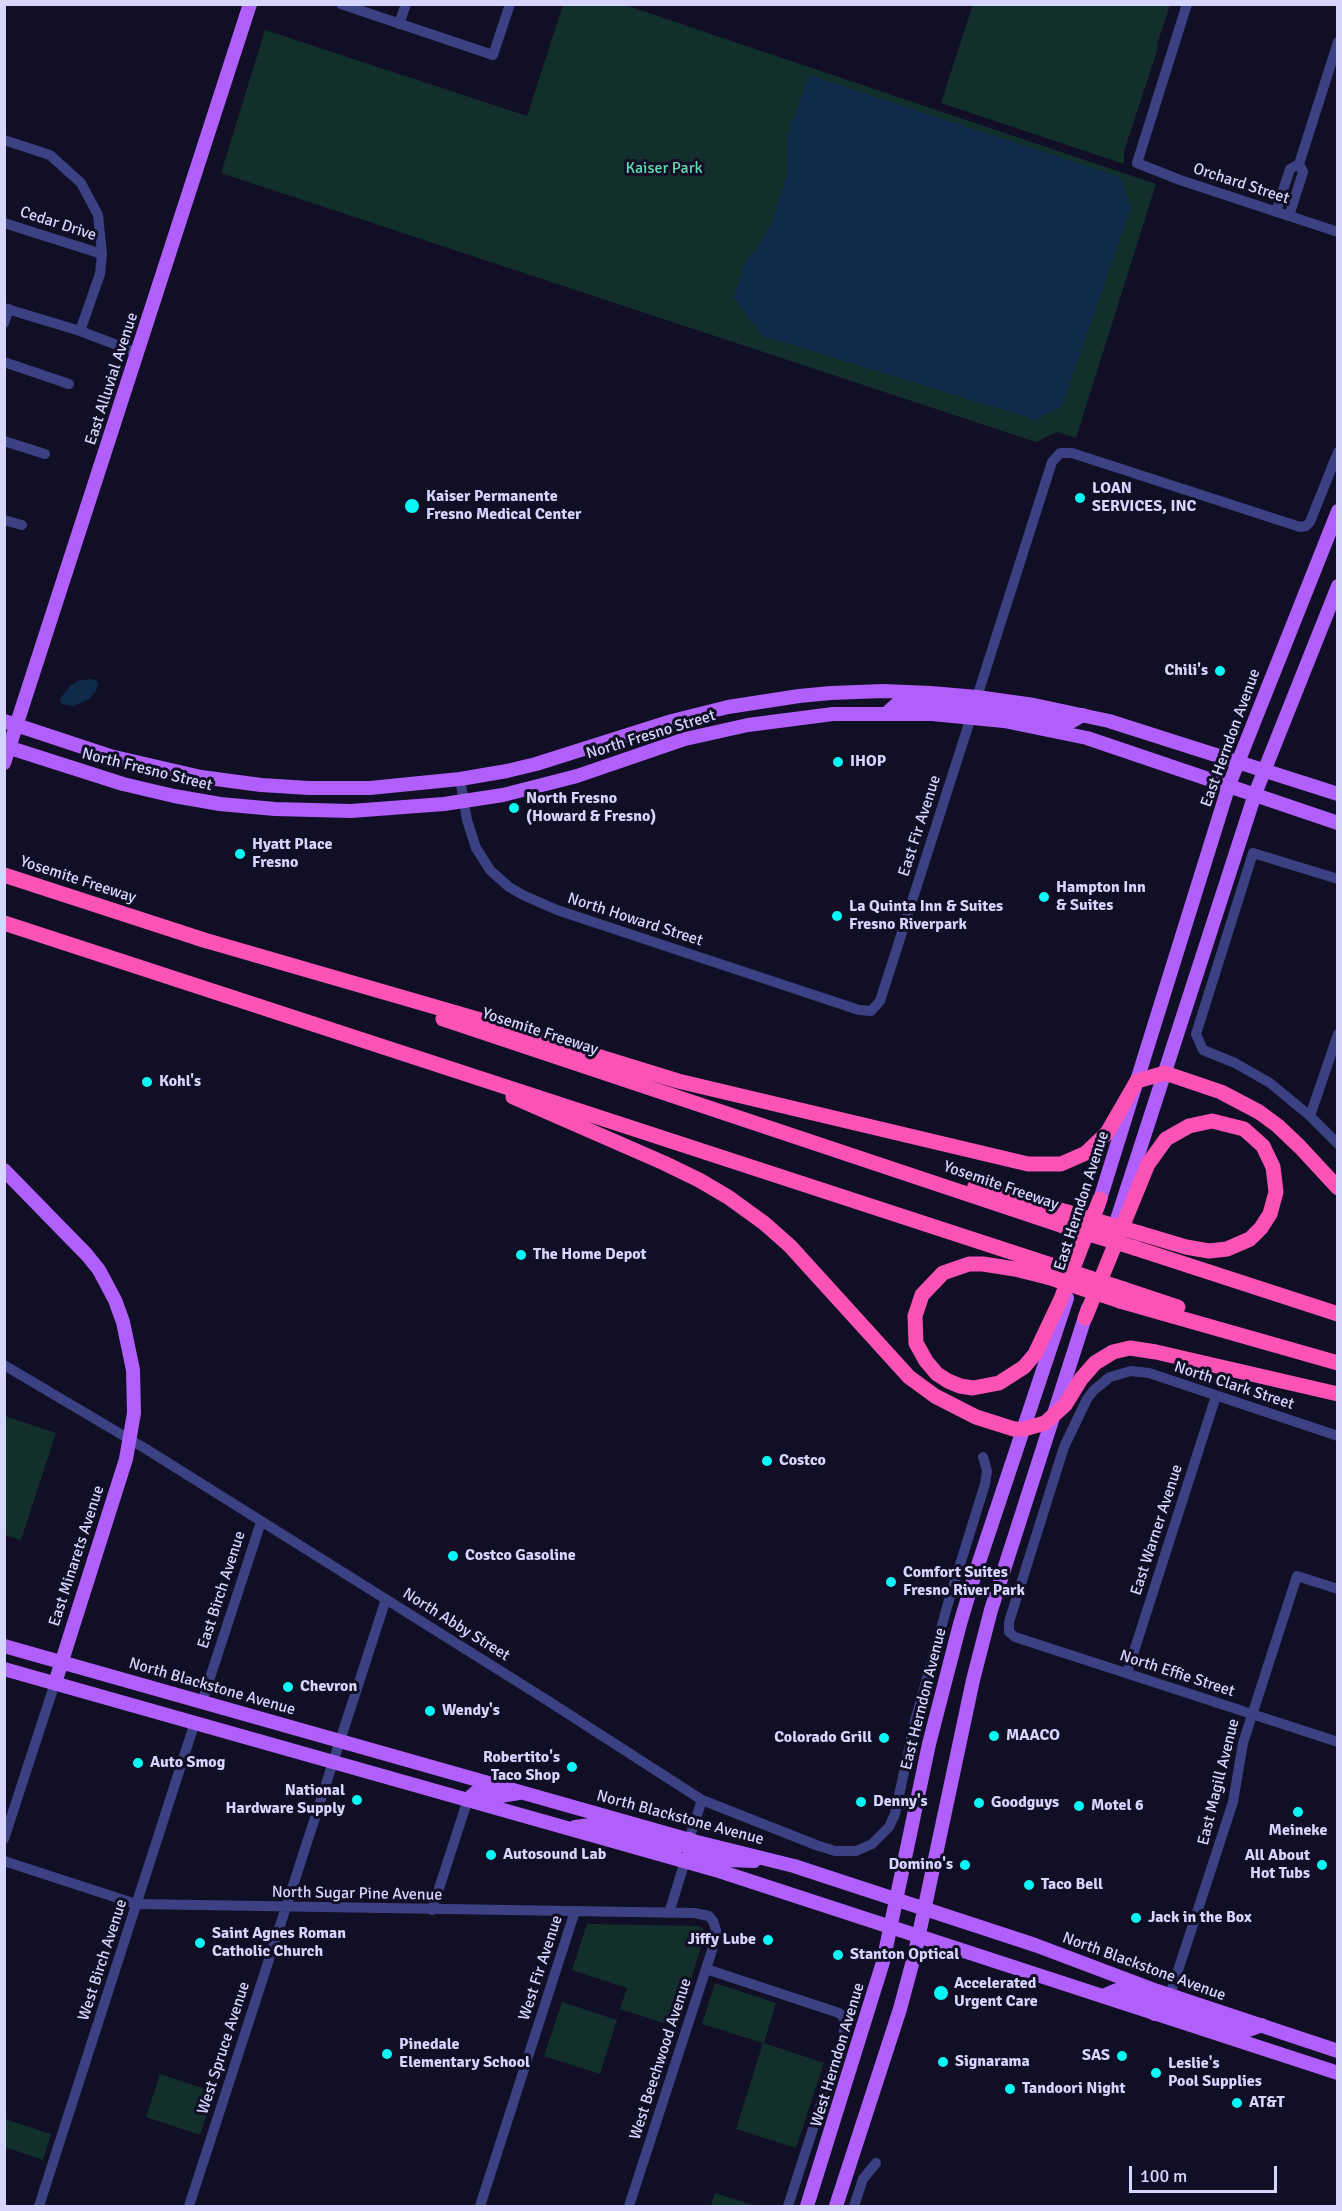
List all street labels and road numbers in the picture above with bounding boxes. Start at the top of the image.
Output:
street label: Orchard Street [1191,159,1291,209]
street label: Cedar Drive [17,203,99,245]
street label: East Alluvial Avenue [81,310,143,448]
street label: East Herndon Avenue [1197,666,1265,810]
street label: North Fresno Street [584,706,718,764]
street label: North Fresno Street [80,744,214,796]
street label: East Fir Avenue [895,773,945,879]
street label: Yosemite Freeway [18,852,138,908]
street label: North Howard Street [565,889,705,951]
street label: Yosemite Freeway [480,1004,600,1060]
street label: East Herndon Avenue [1050,1129,1114,1273]
street label: Yosemite Freeway [941,1157,1061,1215]
street label: North Clark Street [1172,1358,1296,1414]
street label: East Warner Avenue [1127,1462,1187,1598]
street label: East Minarets Avenue [45,1483,109,1629]
street label: East Birch Avenue [194,1529,250,1651]
street label: North Abby Street [399,1584,513,1666]
street label: East Herndon Avenue [897,1626,951,1772]
street label: North Effie Street [1117,1646,1237,1702]
street label: North Blackstone Avenue [127,1654,297,1720]
street label: East Magill Avenue [1194,1717,1244,1847]
street label: North Blackstone Avenue [594,1786,766,1850]
street label: North Sugar Pine Avenue [272,1883,442,1905]
street label: West Birch Avenue [74,1897,132,2023]
street label: West Fir Avenue [515,1913,567,2023]
street label: North Blackstone Avenue [1060,1929,1228,2005]
street label: West Beechwood Avenue [626,1976,696,2142]
street label: West Spruce Avenue [194,1979,254,2117]
street label: West Herndon Avenue [807,1981,869,2129]

